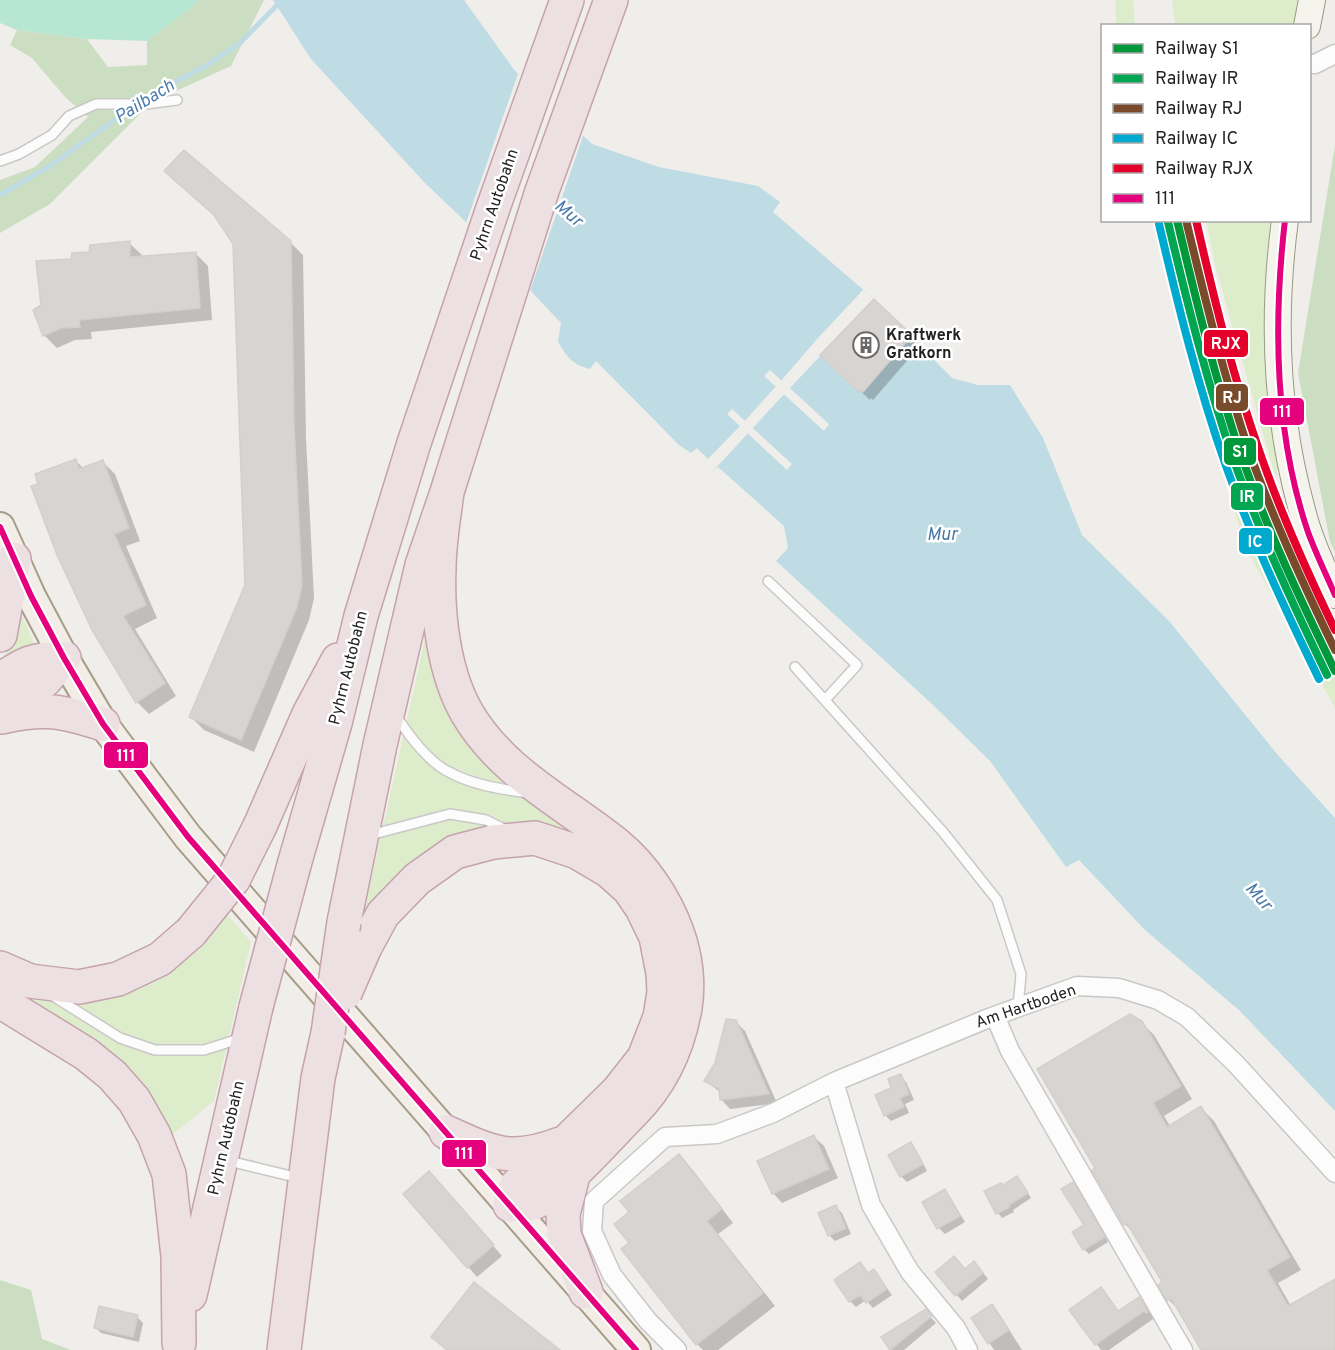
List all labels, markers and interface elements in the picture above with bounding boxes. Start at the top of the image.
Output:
legend [1101,24,1311,222]
text: Railway S1 [1155,38,1239,61]
text: Railway IR [1155,68,1238,91]
water label: Pailbach [111,75,179,129]
text: Railway RJ [1155,98,1243,121]
text: Railway IC [1155,128,1238,151]
street label: Pyhrn Autobahn [466,146,524,264]
text: Railway RJX [1155,158,1253,181]
text: 111 [1155,188,1175,211]
water label: Mur [549,195,589,234]
place label: Kraftwerk Gratkorn [886,326,961,364]
line badge: RJX [1203,329,1249,358]
building icon: Kraftwerk Gratkorn [851,330,881,360]
text: RJX [1211,335,1241,355]
line badge: RJ [1215,383,1249,412]
text: RJ [1222,389,1242,409]
line badge: 111 [1259,397,1305,426]
text: 111 [1272,403,1292,423]
line badge: S1 [1223,437,1257,466]
text: S1 [1232,443,1248,463]
line badge: IR [1230,482,1264,511]
text: IR [1239,488,1255,508]
water label: Mur [927,524,959,547]
line badge: IC [1238,527,1273,555]
text: IC [1248,533,1262,553]
street label: Pyhrn Autobahn [325,609,373,727]
line badge: 111 [103,741,149,769]
text: 111 [116,747,136,767]
water label: Mur [1239,878,1278,918]
street label: Am Hartboden [973,980,1079,1034]
street label: Pyhrn Autobahn [204,1079,250,1197]
line badge: 111 [441,1139,487,1168]
text: 111 [454,1145,474,1165]

